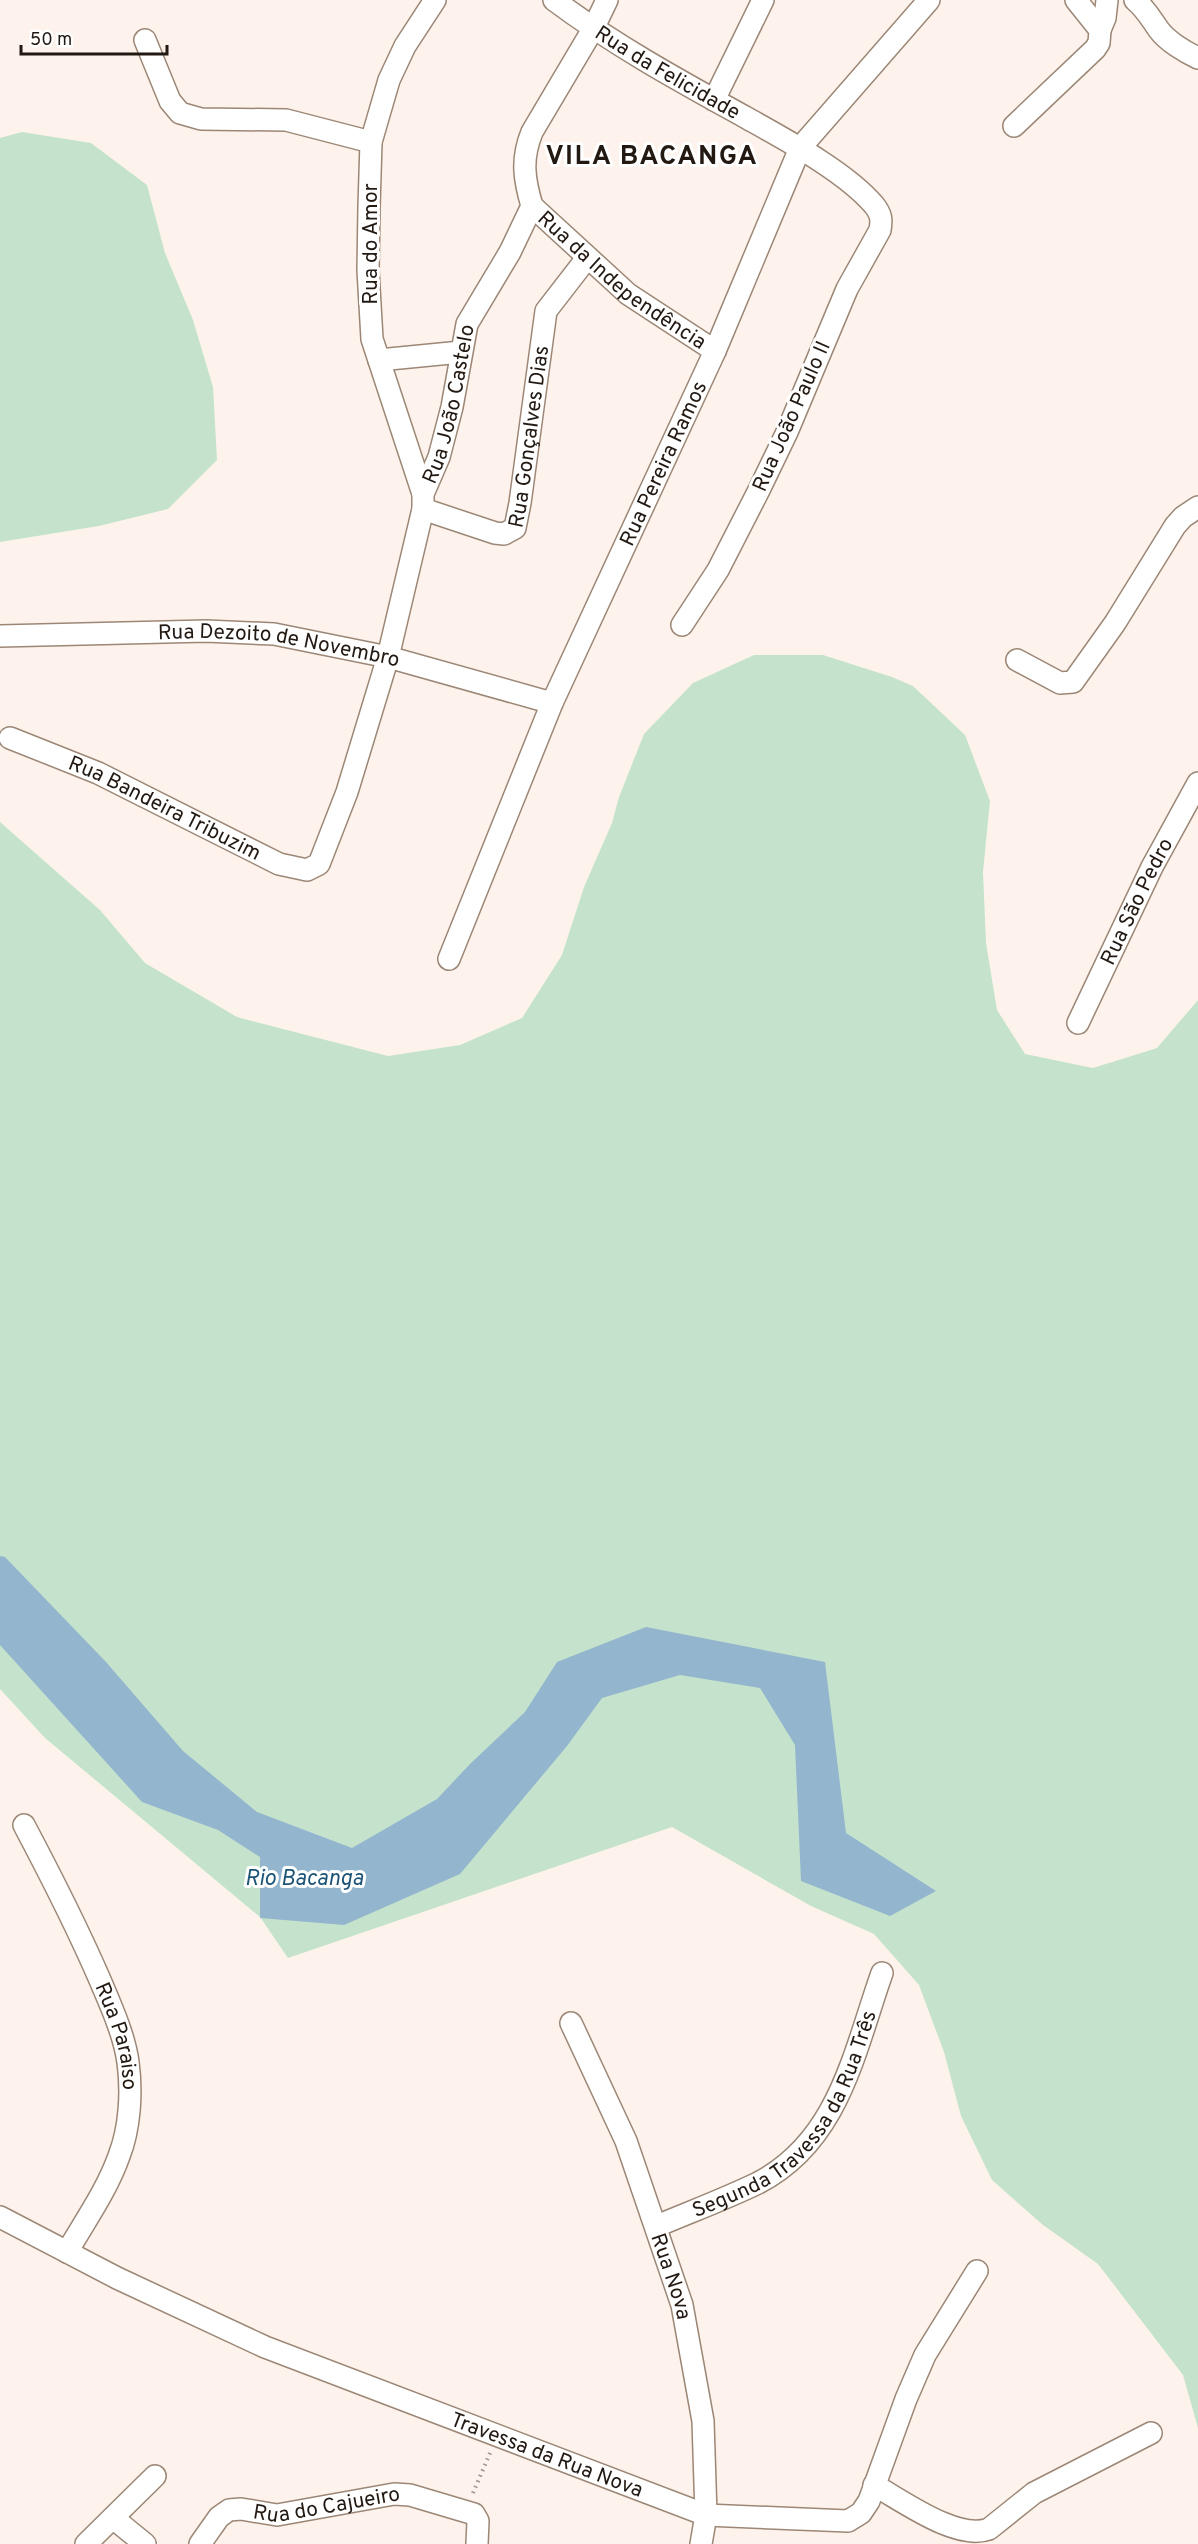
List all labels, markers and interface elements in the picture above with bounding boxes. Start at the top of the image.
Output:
scale bar [21,18,166,56]
street label: Rua da Felicidade [589,20,745,127]
text: 50 m [30,29,72,52]
district label: VILA BACANGA [546,140,758,174]
street label: Rua do Amor [358,183,385,305]
street label: Rua da Independência [531,206,711,357]
street label: Rua João Castelo [417,322,482,488]
street label: Rua João Paulo II [747,337,838,496]
street label: Rua Gonçalves Dias [503,344,556,530]
street label: Rua Pereira Ramos [614,377,714,551]
street label: Rua Dezoito de Novembro [157,619,403,675]
street label: Rua Bandeira Tribuzim [64,751,265,868]
street label: Rua São Pedro [1095,834,1180,970]
water label: Rio Bacanga [245,1866,364,1893]
street label: Rua Paraiso [88,1979,142,2090]
street label: Segunda Travessa da Rua Três [689,2007,884,2225]
street label: Rua Nova [643,2230,696,2322]
street label: Travessa da Rua Nova [446,2407,646,2505]
street label: Rua do Cajueiro [251,2481,402,2530]

